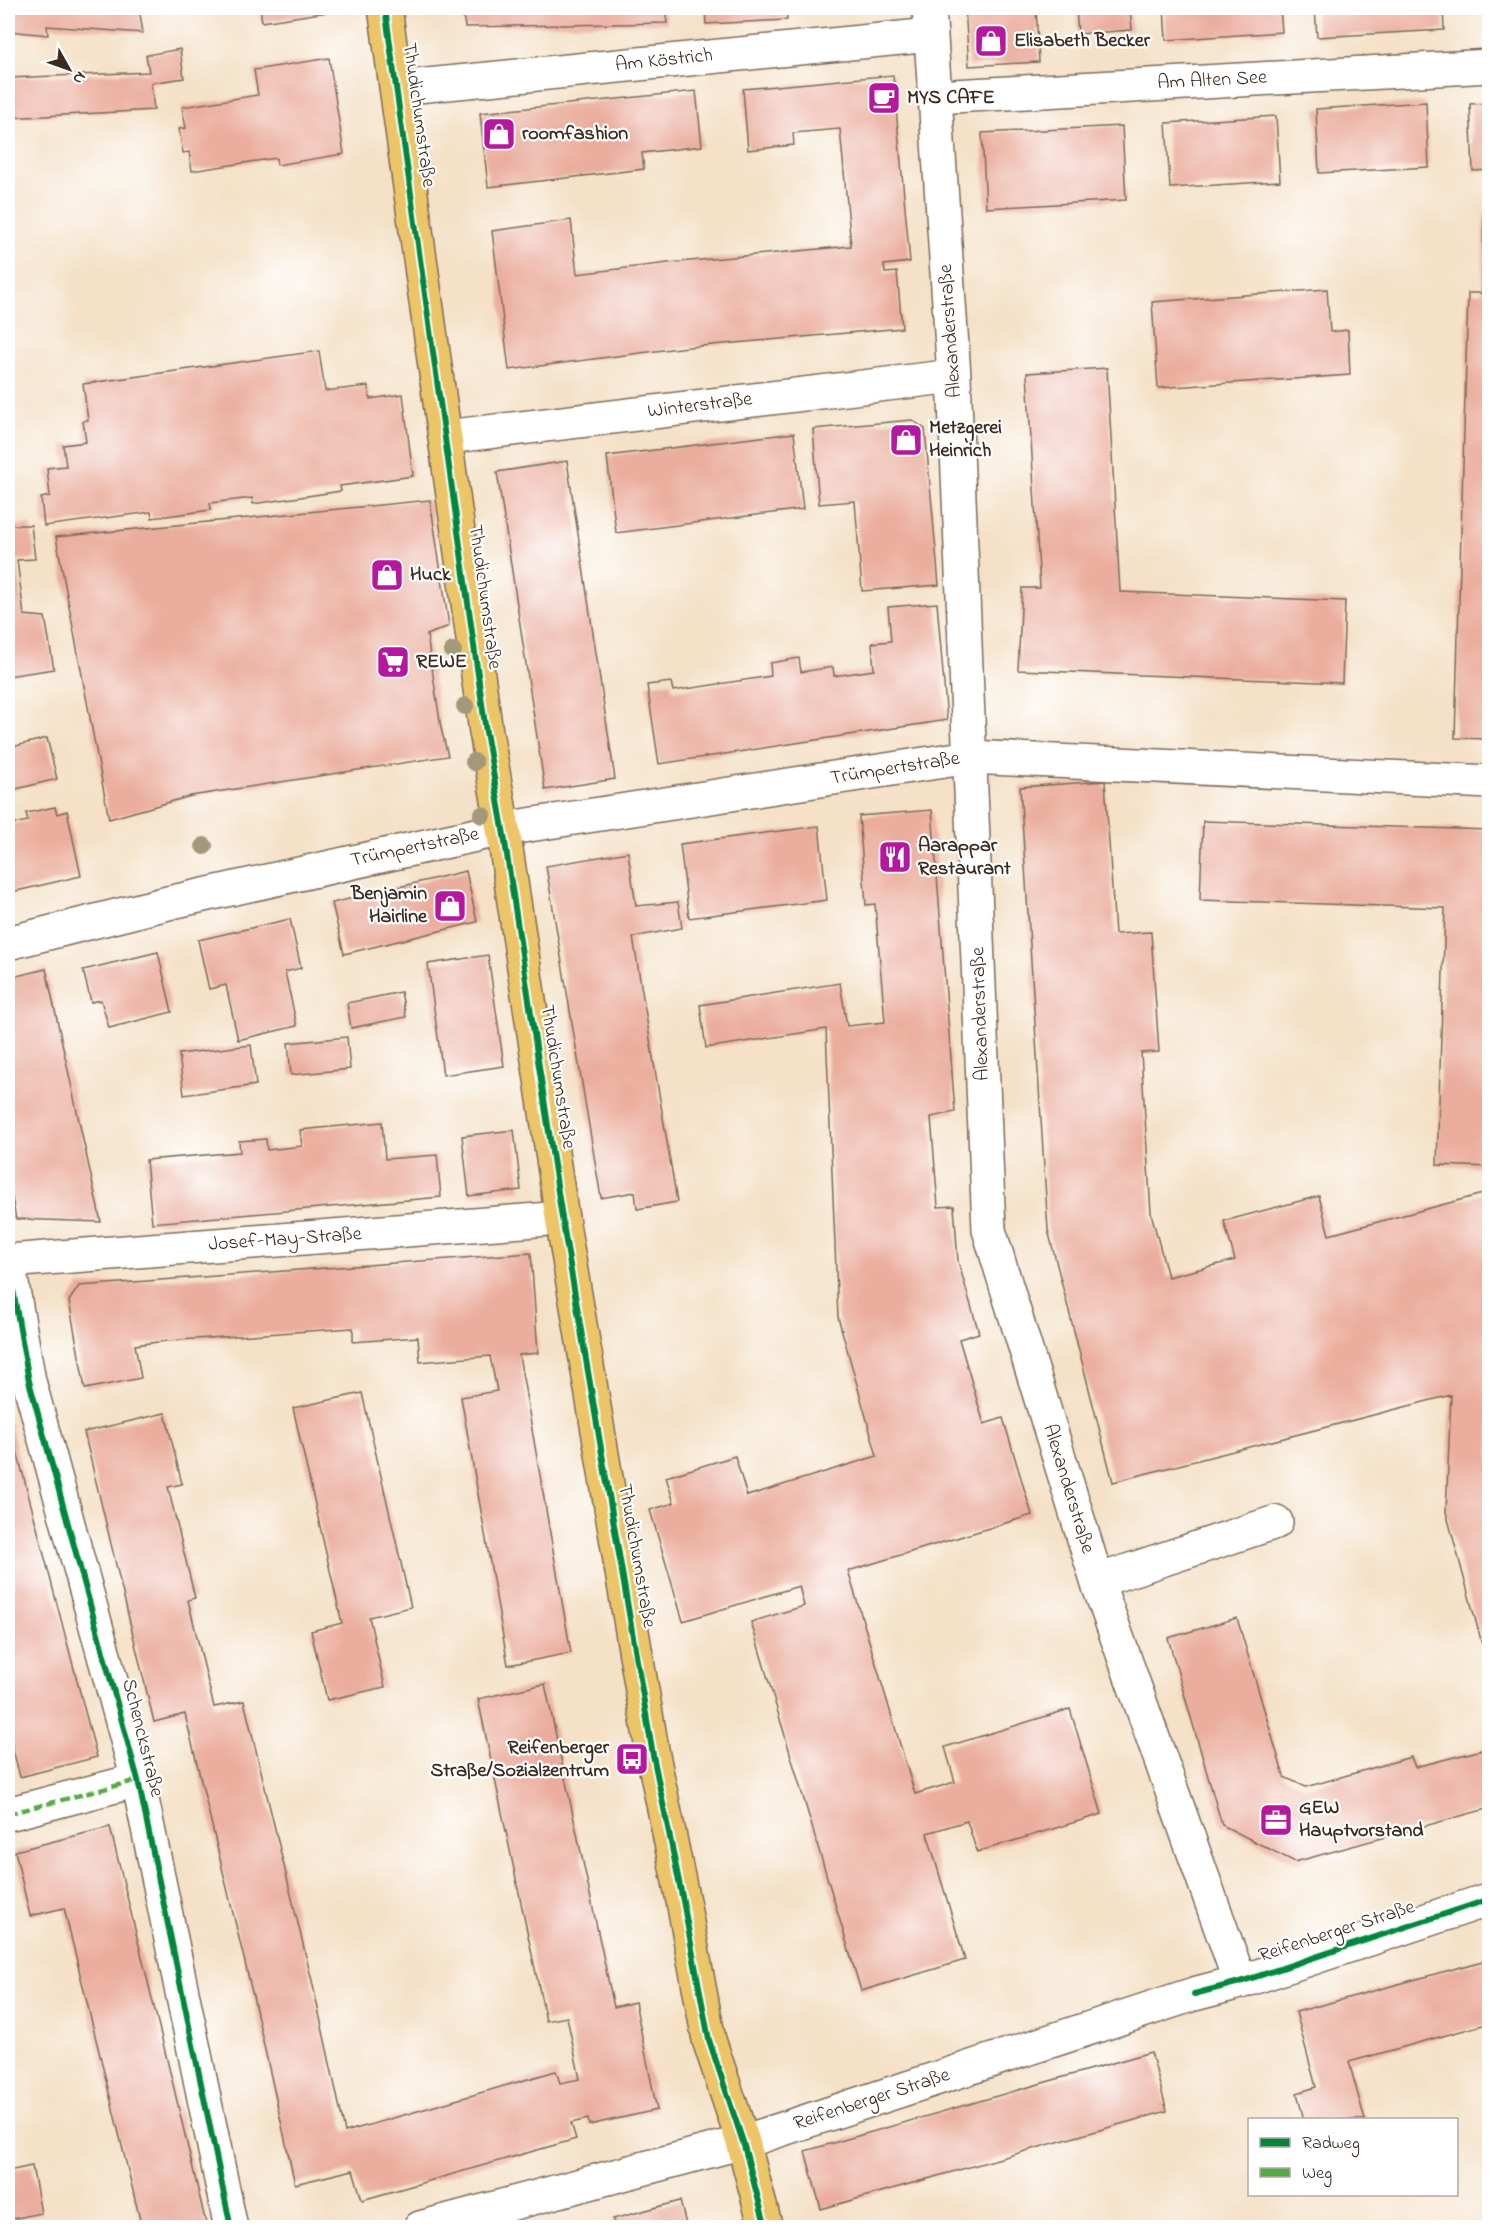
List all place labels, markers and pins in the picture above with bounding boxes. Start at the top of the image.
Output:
shop icon: Elisabeth Becker [973,23,1009,59]
place label: Elisabeth Becker [1014,27,1151,56]
cafe icon: MYS CAFE [866,80,902,116]
place label: MYS CAFE [907,84,995,113]
shop icon: roomfashion [481,116,517,152]
place label: roomfashion [522,120,628,149]
place label: Metzgerei Heinrich [929,414,1002,466]
shop icon: Metzgerei Heinrich [888,422,924,458]
shop icon: Huck [369,557,405,593]
place label: Huck [410,561,452,590]
supermarket icon: REWE [375,644,411,680]
place label: REWE [416,648,467,677]
place label: Aarappar Restaurant [918,832,1011,884]
restaurant icon: Aarappar Restaurant [877,839,913,875]
place label: Benjamin Hairline [350,880,428,932]
shop icon: Benjamin Hairline [432,888,468,924]
place label: Reifenberger Straße/Sozialzentrum [430,1734,610,1786]
bus stop icon: Reifenberger Straße/Sozialzentrum [614,1741,650,1777]
place label: GEW Hauptvorstand [1299,1794,1424,1846]
office icon: GEW Hauptvorstand [1258,1802,1294,1838]

